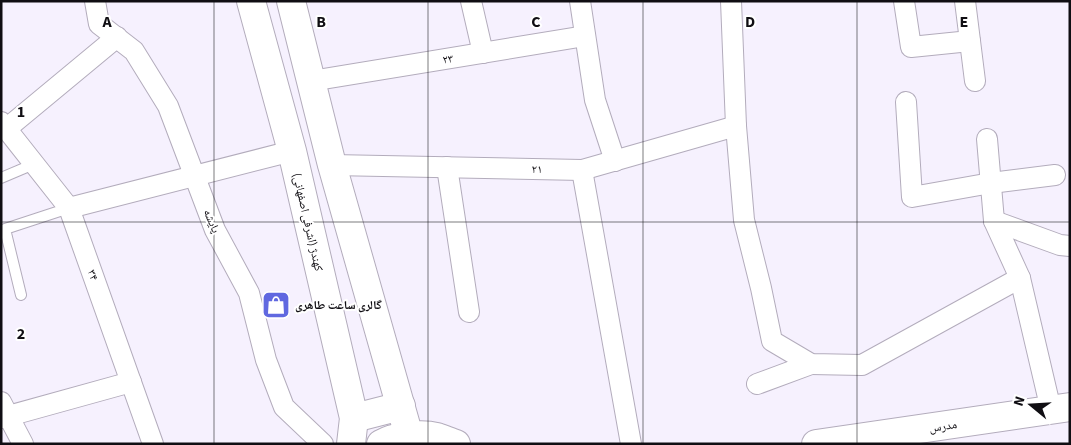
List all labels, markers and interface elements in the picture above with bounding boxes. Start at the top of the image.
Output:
text: A [101,11,112,33]
text: B [316,11,326,33]
text: C [531,11,541,33]
text: D [745,11,755,33]
text: E [960,11,968,33]
street label: ۲۳ [441,50,455,69]
text: 1 [17,101,25,123]
street label: ۲۱ [531,161,543,178]
street label: کهندژ (اشرفی اصفهانی) [288,171,327,273]
street label: پایشه [199,207,224,236]
street label: ۳۴ [83,267,102,283]
shop icon: گالری ساعت طاهری [261,290,291,320]
place label: گالری ساعت طاهری [295,297,382,314]
text: 2 [17,323,25,345]
north arrow [1006,380,1056,430]
text: N [1009,394,1031,409]
street label: مدرس [928,416,958,437]

